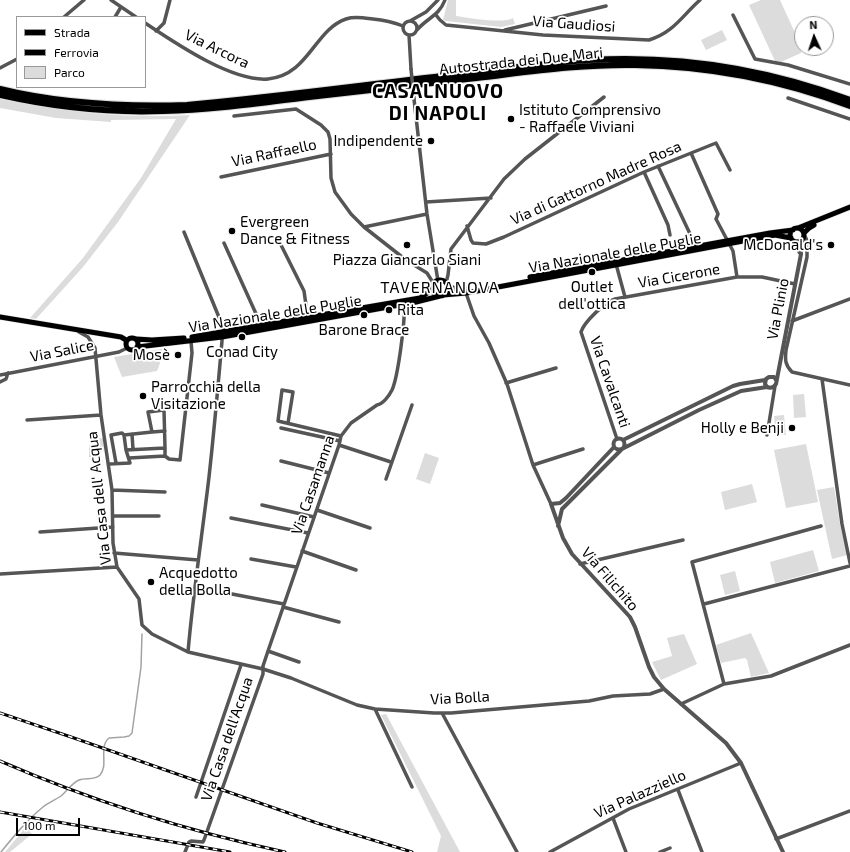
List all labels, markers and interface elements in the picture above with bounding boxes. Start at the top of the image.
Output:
street label: Via Gaudiosi [532,12,616,36]
legend [16,16,146,88]
north arrow [794,16,834,56]
text: N [809,18,818,31]
text: Strada [54,25,90,39]
street label: Via Arcora [182,26,252,72]
street label: Autostrada dei Due Mari [438,43,604,79]
text: Ferrovia [54,45,99,59]
text: Parco [54,65,85,79]
district label: CASALNUOVO DI NAPOLI [372,81,504,125]
place label: Istituto Comprensivo - Raffaele Viviani [519,101,661,136]
marker: Istituto Comprensivo - Raffaele Viviani [506,114,516,124]
place label: Indipendente [333,132,423,150]
street label: Via Raffaello [230,135,318,171]
marker: Indipendente [426,136,436,146]
street label: Via di Gattorno Madre Rosa [508,137,684,229]
place label: Evergreen Dance & Fitness [240,213,350,248]
marker: Evergreen Dance & Fitness [227,226,237,236]
street label: Via Nazionale delle Puglie [527,229,703,277]
place label: McDonald's [743,236,823,254]
marker: Piazza Giancarlo Siani [402,240,412,250]
marker: McDonald's [826,240,836,250]
place label: Piazza Giancarlo Siani [333,251,481,269]
street label: Via Cicerone [637,260,721,292]
marker: Outlet dell'ottica [587,267,597,277]
street label: Via Plinio [763,277,793,341]
district label: TAVERNANOVA [380,278,500,298]
place label: Outlet dell'ottica [558,278,626,313]
street label: Via Nazionale delle Puglie [187,291,363,337]
place label: Rita [397,301,424,319]
marker: Rita [384,305,394,315]
marker: Barone Brace [359,310,369,320]
place label: Barone Brace [319,321,409,339]
marker: Conad City [237,332,247,342]
street label: Via Cavalcanti [586,334,634,430]
street label: Via Salice [29,336,95,366]
place label: Conad City [206,343,278,361]
place label: Mosè [133,346,170,364]
marker: Mosè [173,350,183,360]
place label: Parrocchia della Visitazione [151,378,261,413]
marker: Parrocchia della Visitazione [138,391,148,401]
place label: Holly e Benji [701,419,784,437]
marker: Holly e Benji [787,423,797,433]
street label: Via Casa dell' Acqua [83,430,115,566]
street label: Via Casamanna [288,433,338,537]
street label: Via Filichito [577,544,643,614]
place label: Acquedotto della Bolla [159,564,238,599]
marker: Acquedotto della Bolla [146,577,156,587]
street label: Via Casa dell'Acqua [197,675,257,803]
street label: Via Bolla [430,687,490,709]
street label: Via Palazziello [591,766,689,822]
scale bar [18,810,82,836]
text: 100 m [23,818,55,832]

